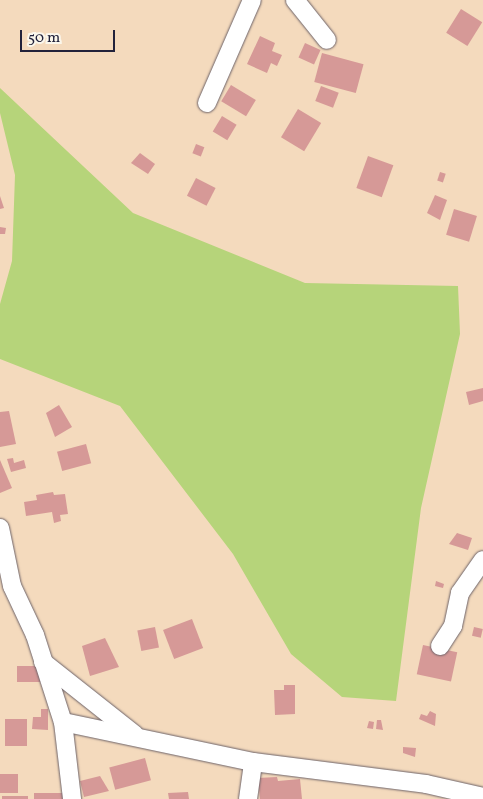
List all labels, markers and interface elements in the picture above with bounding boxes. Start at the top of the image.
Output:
scale bar [22,20,118,52]
text: 50 m [28,28,60,49]

